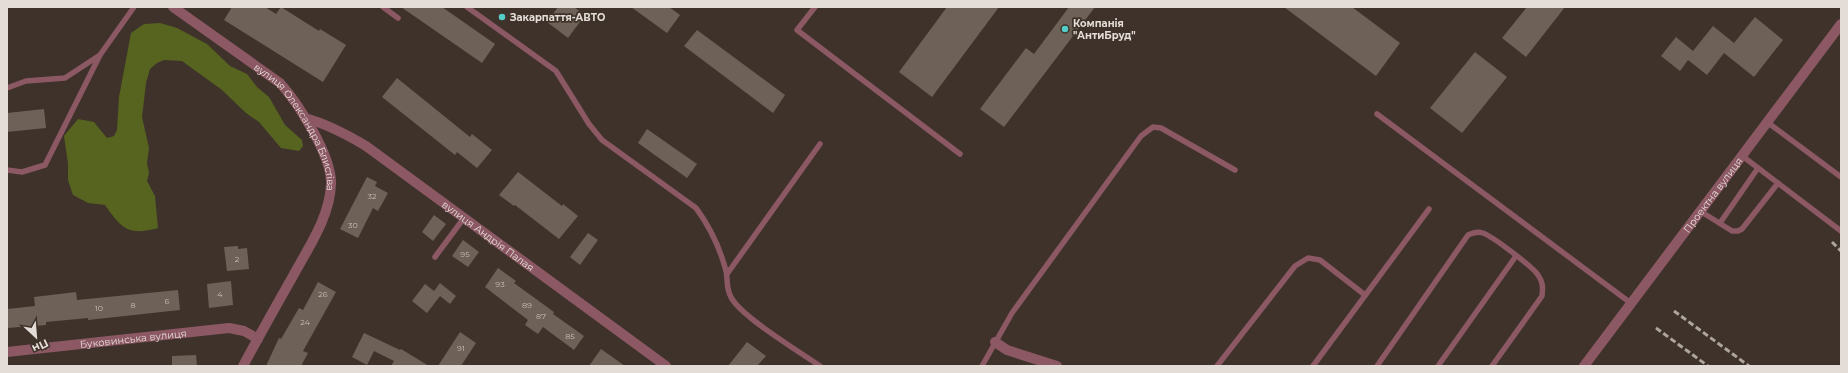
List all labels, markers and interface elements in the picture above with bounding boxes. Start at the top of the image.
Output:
place label: Закарпаття-АВТО [509,11,606,24]
marker: Закарпаття-АВТО [497,12,507,22]
place label: Компанія "АнтиБруд" [1073,17,1136,42]
marker: Компанія "АнтиБруд" [1060,24,1070,34]
street label: вулиця Олександра Блистіва [252,60,338,191]
street label: Проектна вулиця [1680,155,1745,235]
house number: 32 [367,191,377,201]
street label: вулиця Андрія Палая [439,197,537,274]
house number: 30 [348,220,358,230]
house number: 95 [460,249,470,259]
house number: 2 [235,254,240,264]
house number: 93 [495,279,505,289]
house number: 4 [217,289,223,299]
house number: 26 [318,289,328,299]
house number: 6 [165,296,170,306]
house number: 8 [130,300,136,310]
house number: 89 [522,300,532,310]
house number: 10 [95,303,103,313]
house number: 87 [536,311,546,321]
north arrow [16,317,56,357]
house number: 24 [300,317,311,327]
street label: Буковинська вулиця [79,326,187,351]
house number: 85 [565,331,575,341]
text: Пн [30,336,51,356]
house number: 91 [457,343,465,353]

